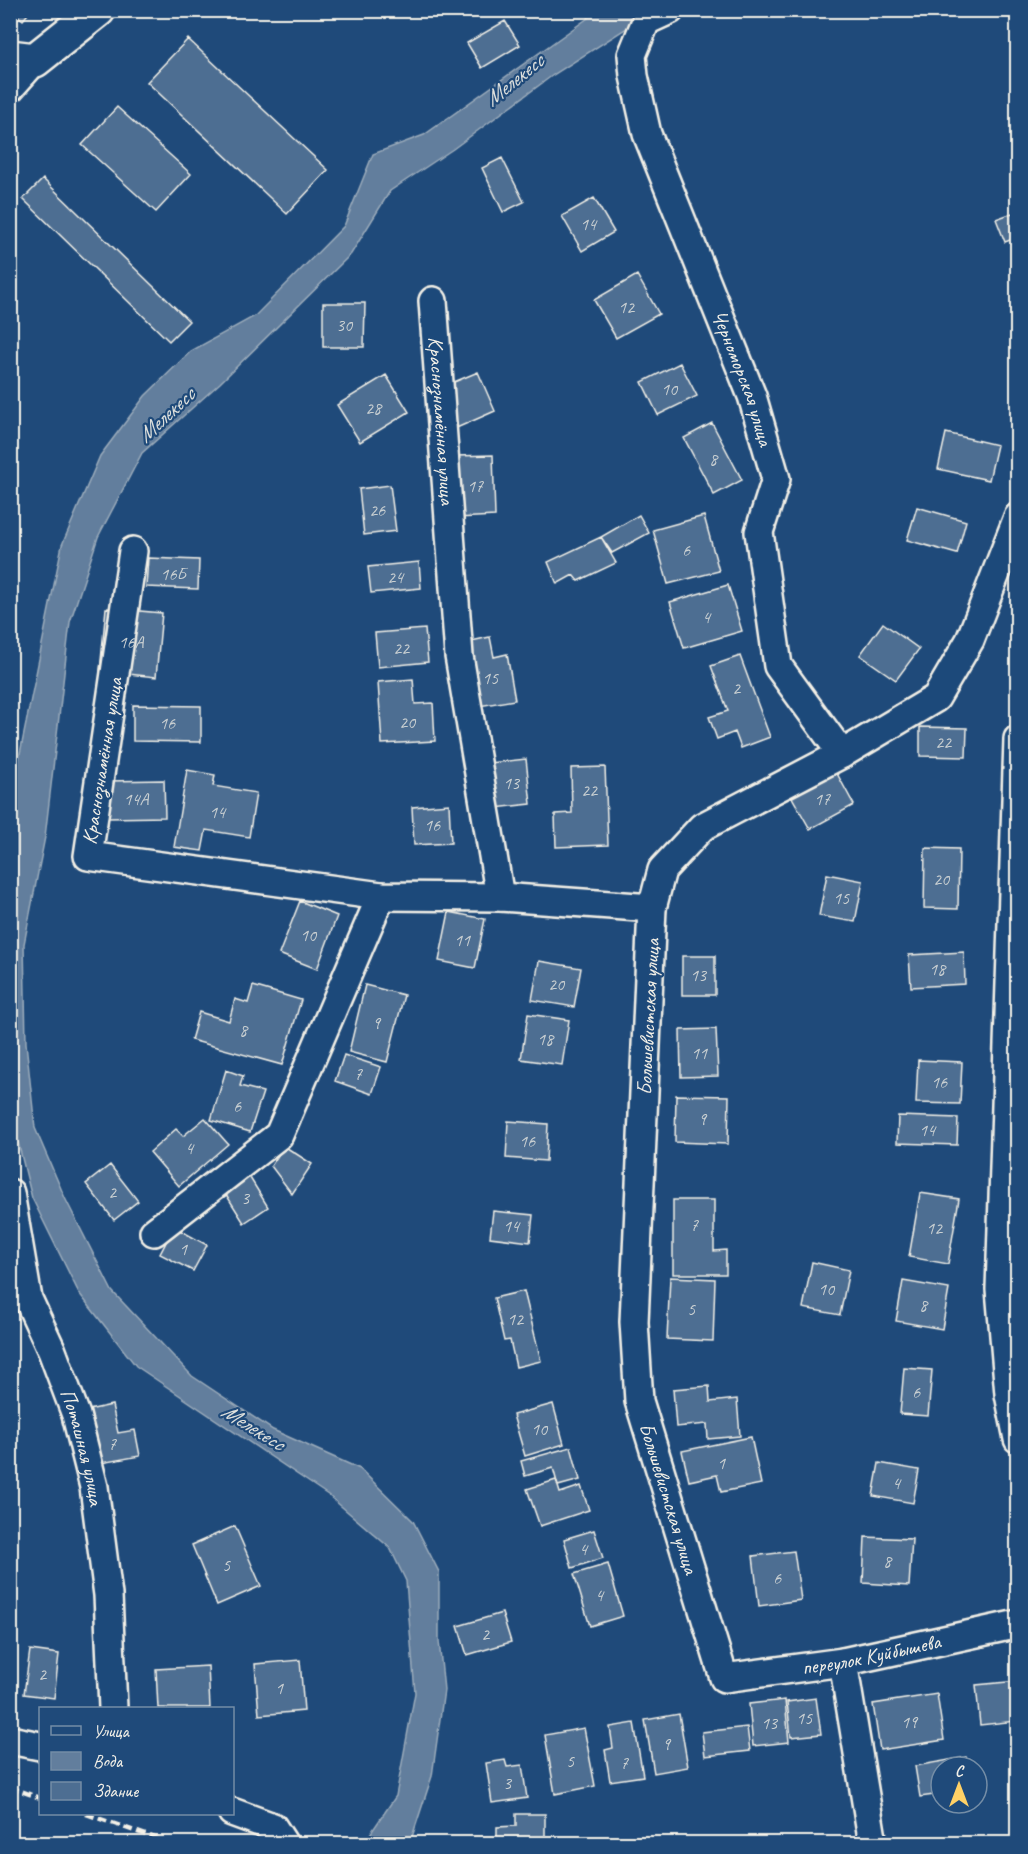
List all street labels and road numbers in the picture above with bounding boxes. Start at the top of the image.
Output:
street label: Черноморская улица [706,306,779,450]
street label: Краснознамённая улица [423,336,461,507]
street label: Краснознамённая улица [76,674,129,846]
street label: Большевистская улица [631,937,665,1096]
street label: Поташная улица [54,1385,110,1509]
street label: Большевистская улица [633,1420,705,1579]
street label: переулок Куйбышева [800,1628,944,1680]

